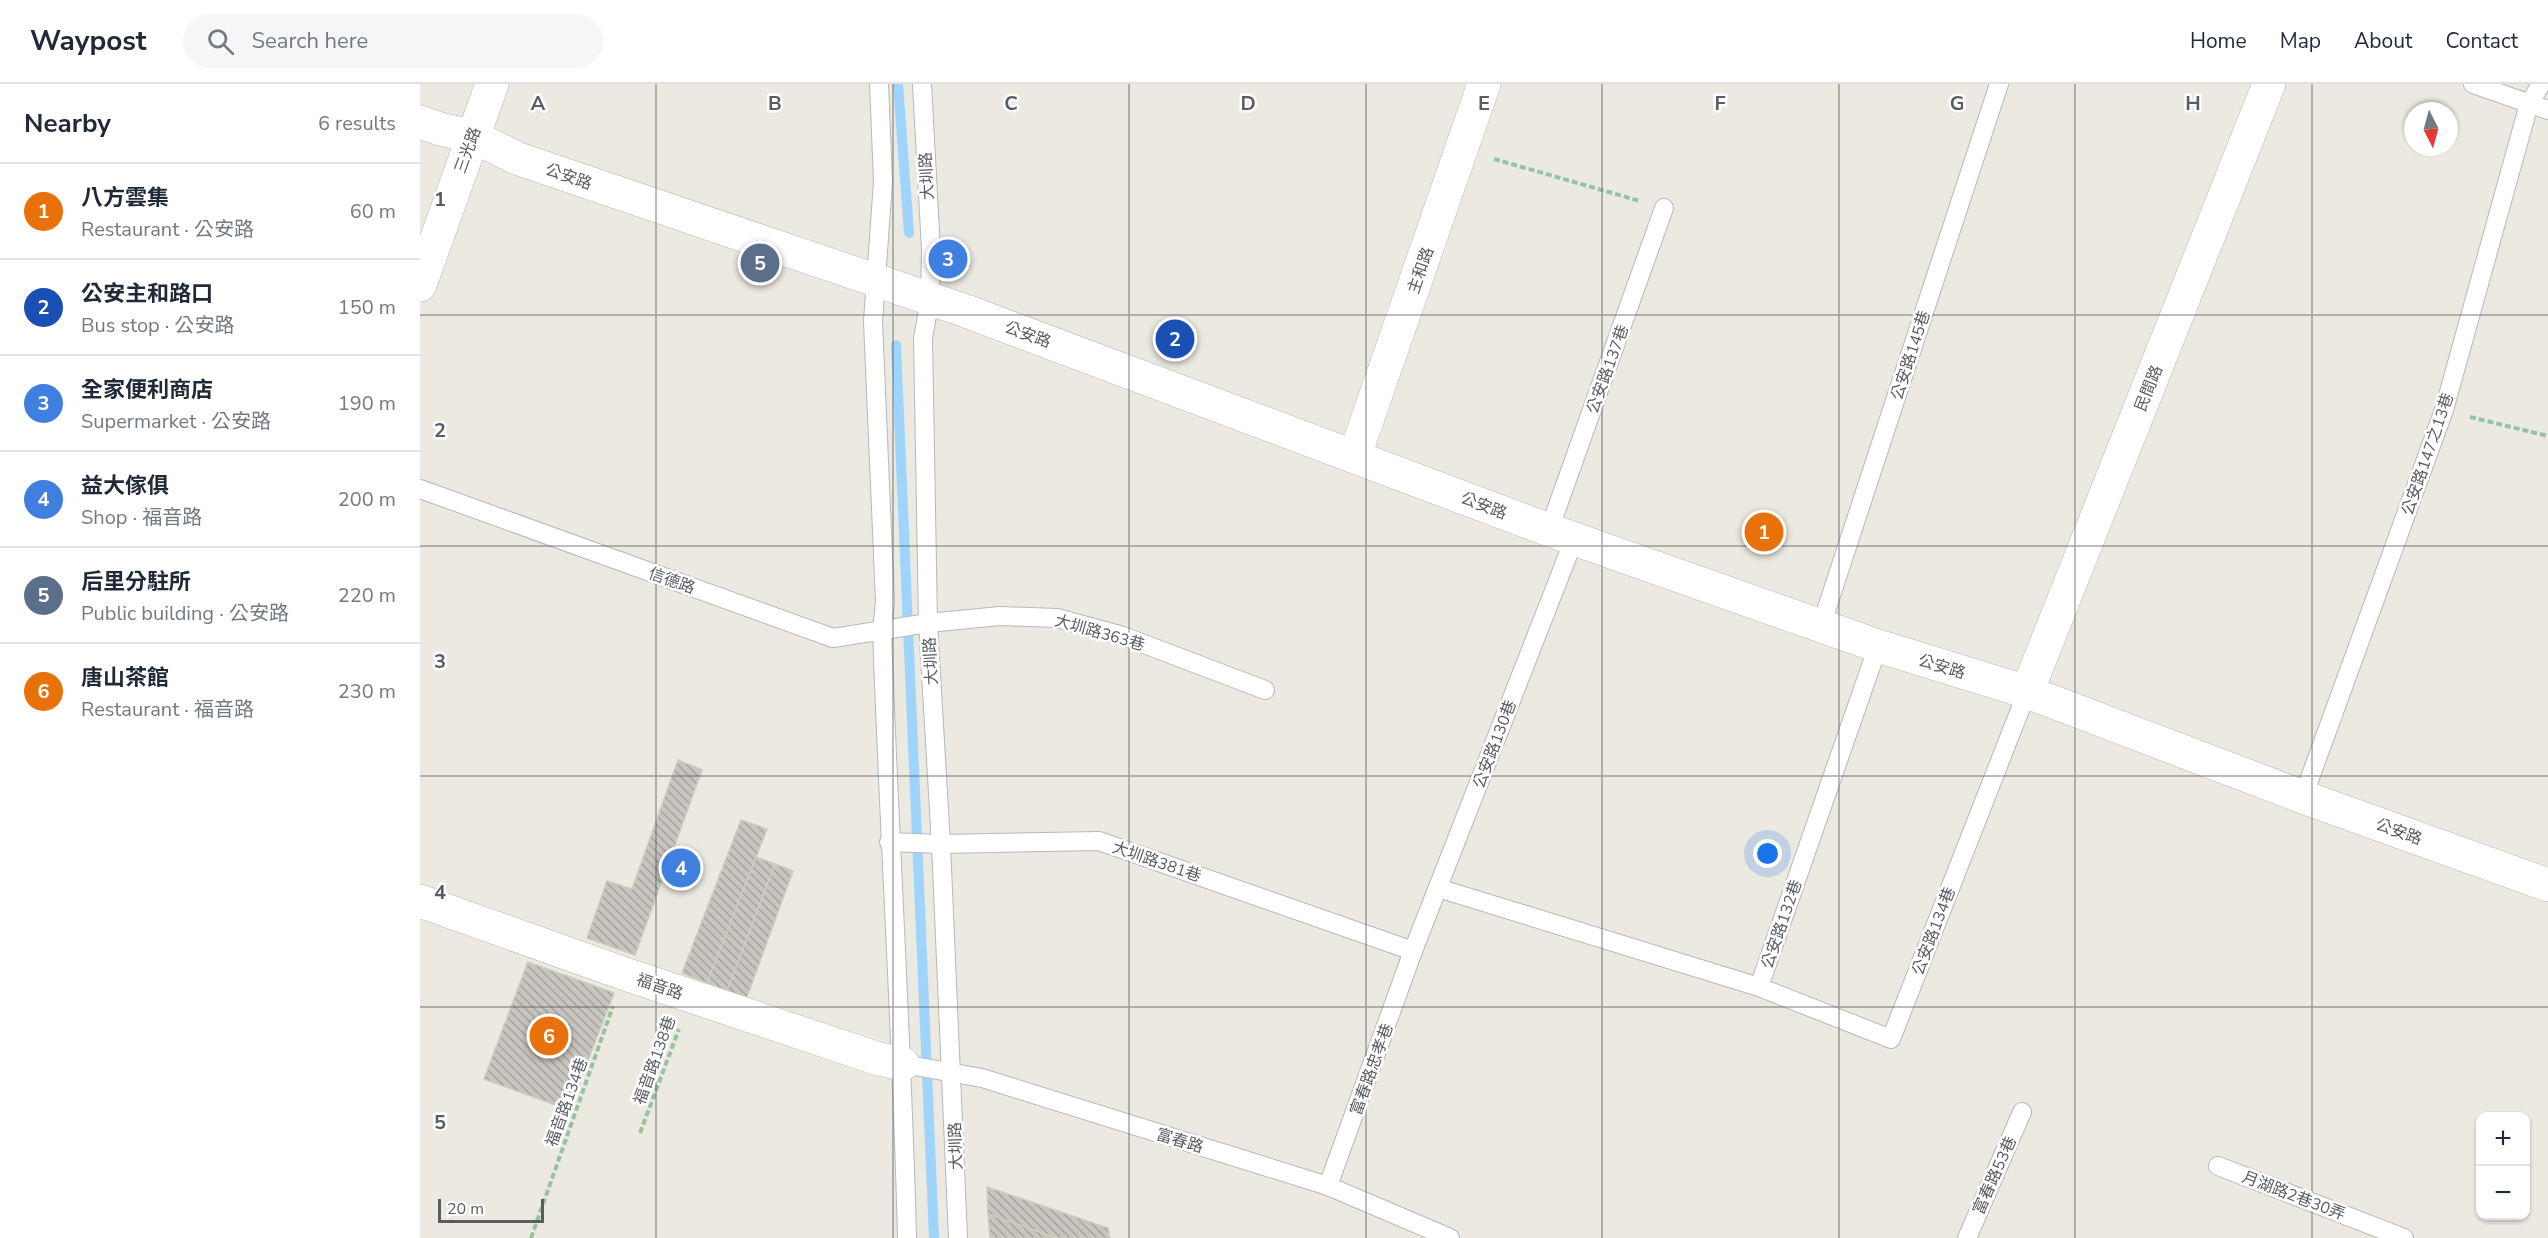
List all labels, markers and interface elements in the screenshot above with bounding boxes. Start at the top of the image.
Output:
search box [183,14,603,68]
text: Waypost [30,22,147,60]
icon: search [204,25,237,58]
text: Search here [252,26,368,56]
text: Home [2190,27,2247,55]
text: Map [2280,27,2321,55]
text: About [2354,27,2412,55]
text: Contact [2445,27,2518,55]
text: A [531,90,546,117]
text: B [768,90,782,117]
text: C [1004,90,1018,117]
text: D [1240,90,1256,117]
text: E [1478,90,1490,117]
text: F [1714,90,1726,117]
text: G [1950,90,1964,117]
text: H [2185,90,2201,117]
north arrow [2404,102,2458,156]
text: Nearby [24,106,111,141]
text: 6 results [318,110,396,137]
street label: 三光路 [449,124,486,177]
street label: 大圳路 [915,151,939,200]
street label: 公安路 [542,159,595,195]
text: 八方雲集 [81,183,169,213]
text: 1 [434,186,446,213]
text: 1 [38,198,50,225]
text: 60 m [350,198,396,225]
text: Restaurant · 公安路 [81,216,254,243]
pin: 3 [928,236,968,282]
pin: 5 [740,240,780,285]
street label: 主和路 [1403,244,1439,297]
text: 公安主和路口 [81,279,213,309]
text: 2 [38,294,50,321]
text: 150 m [338,294,396,321]
street label: 公安路145巷 [1886,308,1936,403]
text: Bus stop · 公安路 [81,312,235,339]
street label: 公安路 [1001,316,1054,353]
pin: 2 [1156,316,1194,362]
street label: 公安路137巷 [1582,322,1634,417]
street label: 民間路 [2130,362,2168,415]
text: 全家便利商店 [81,375,213,405]
text: 3 [38,390,50,417]
text: 190 m [338,390,396,417]
street label: 公安路147之13巷 [2397,390,2459,518]
text: Supermarket · 公安路 [81,408,271,435]
text: 2 [434,417,446,444]
text: 益大傢俱 [81,471,169,501]
text: 4 [38,486,50,513]
text: 200 m [338,486,396,513]
street label: 公安路 [1457,487,1510,525]
text: Shop · 福音路 [81,504,202,531]
pin: 1 [1744,510,1784,554]
street label: 信德路 [645,562,698,599]
text: 后里分駐所 [81,567,191,597]
text: 5 [38,582,50,609]
text: 220 m [338,582,396,609]
text: Public building · 公安路 [81,600,289,627]
street label: 大圳路363巷 [1052,610,1147,656]
street label: 大圳路 [919,636,943,685]
text: 3 [434,648,446,675]
street label: 公安路 [1916,649,1968,684]
text: 唐山茶館 [81,663,169,693]
text: 6 [38,678,50,705]
text: 230 m [338,678,396,705]
text: Restaurant · 福音路 [81,696,254,723]
street label: 公安路130巷 [1468,697,1522,792]
street label: 公安路 [2372,813,2425,850]
street label: 大圳路381巷 [1109,836,1204,887]
your location [1753,839,1782,868]
pin: 4 [662,846,700,890]
street label: 公安路132巷 [1756,877,1807,972]
text: 4 [434,879,446,906]
street label: 公安路134巷 [1907,884,1961,979]
street label: 福音路 [633,969,686,1005]
street label: 福音路138巷 [629,1013,681,1108]
pin: 6 [530,1014,568,1058]
street label: 富春路忠孝巷 [1345,1020,1399,1118]
street label: 福音路134巷 [541,1055,593,1150]
text: 5 [434,1109,446,1136]
map controls [2476,1112,2530,1220]
button: + [2476,1112,2530,1166]
street label: 大圳路 [944,1122,968,1170]
street label: 富春路 [1154,1123,1206,1158]
street label: 富春路53巷 [1968,1133,2022,1218]
street label: 月湖路2巷30弄 [2239,1166,2348,1226]
button: − [2476,1166,2530,1220]
scale bar [438,1196,544,1224]
text: 20 m [447,1198,484,1220]

